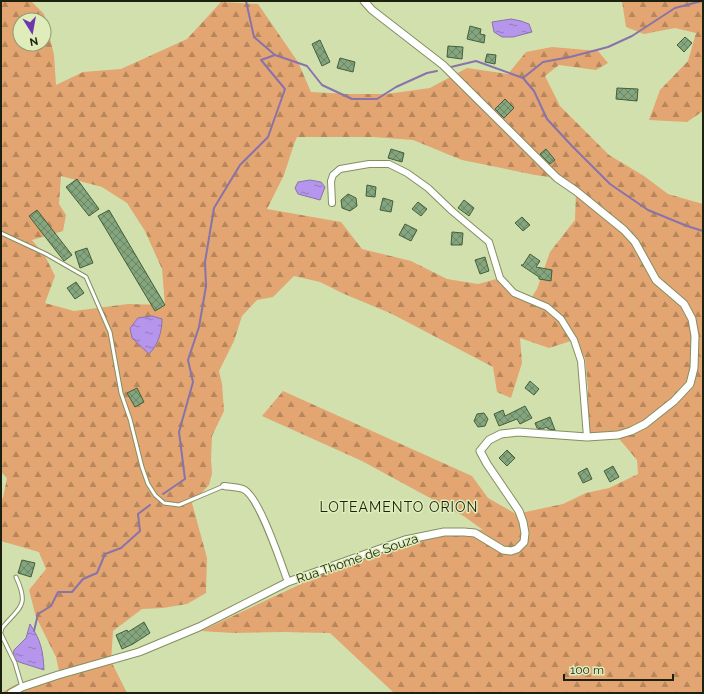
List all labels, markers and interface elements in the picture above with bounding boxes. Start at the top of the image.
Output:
north arrow [12,12,52,52]
text: N [28,34,39,49]
district label: LOTEAMENTO ORION [320,499,478,515]
street label: Rua Thomé de Souza [294,531,420,586]
scale bar [564,656,673,682]
text: 100 m [570,663,604,677]

